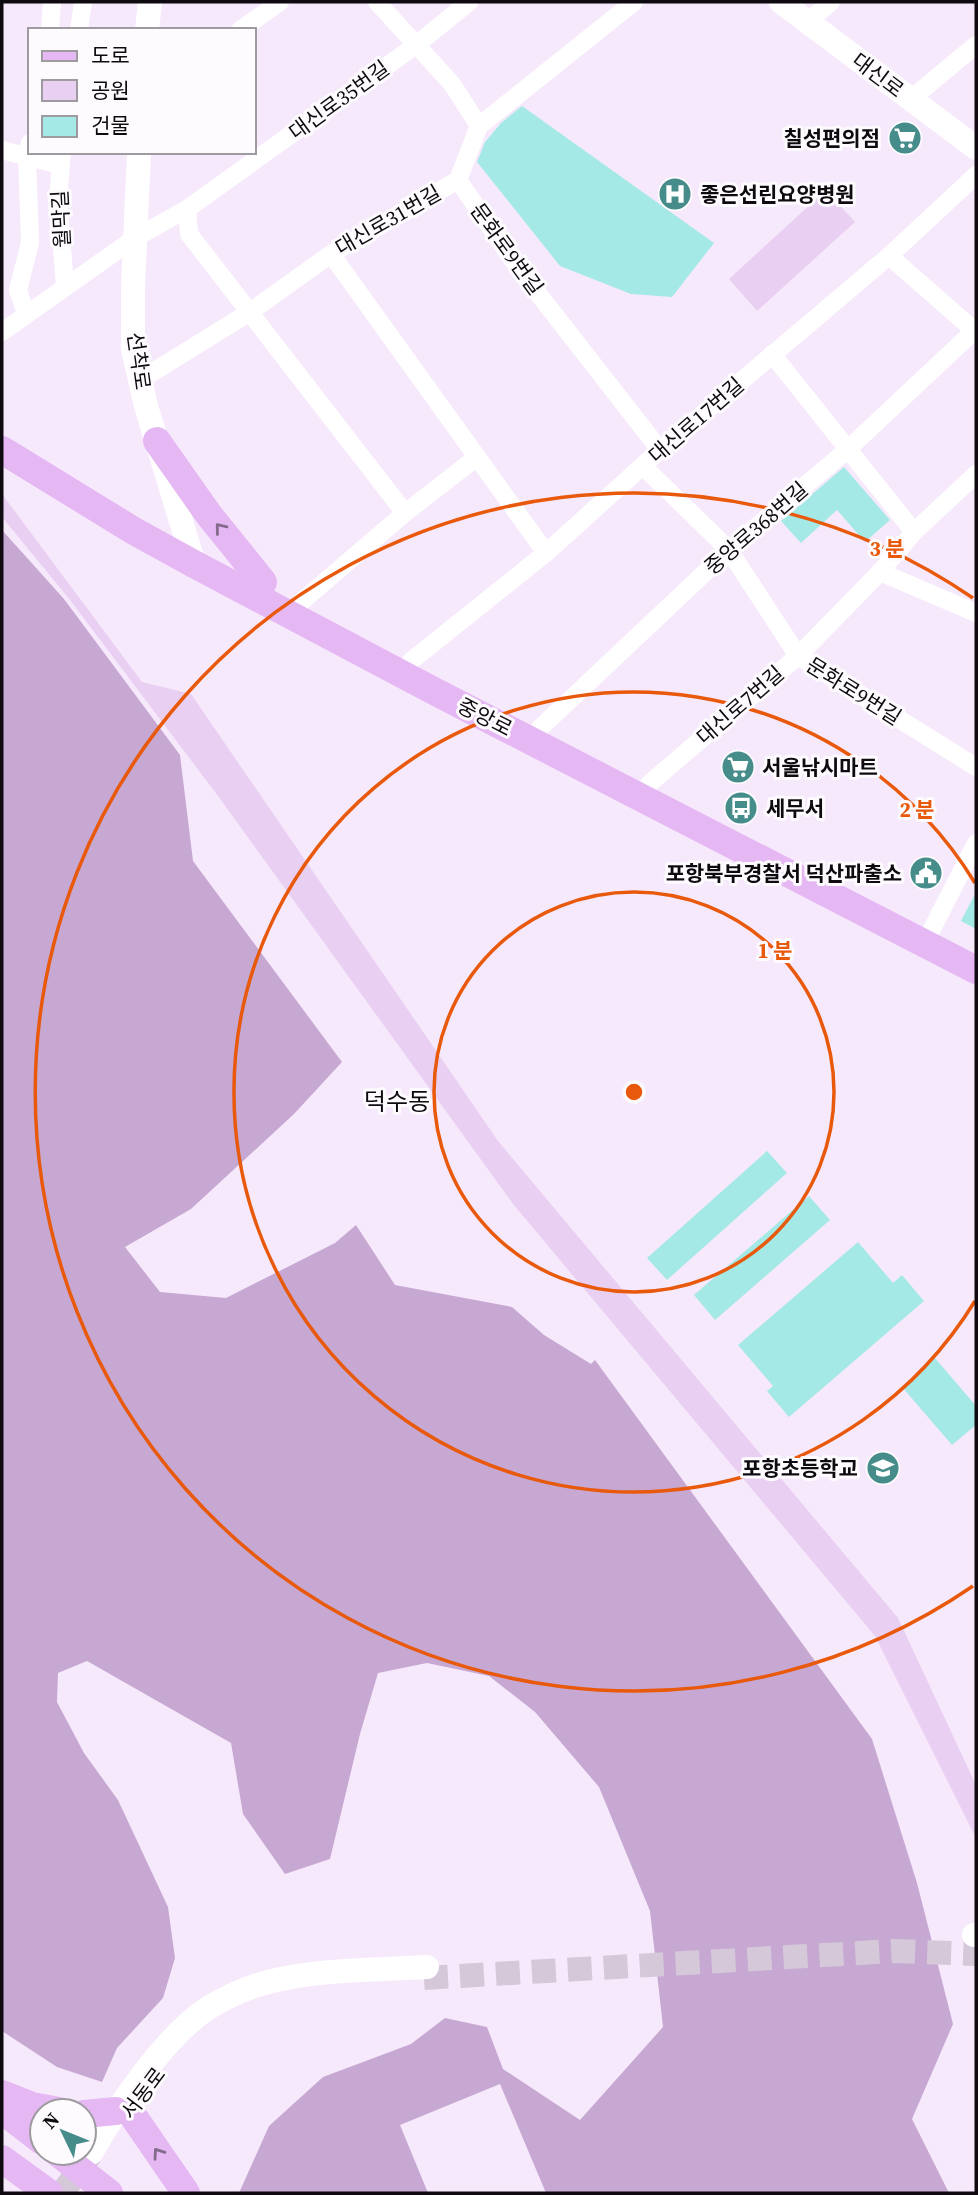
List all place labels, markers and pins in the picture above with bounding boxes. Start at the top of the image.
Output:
supermarket icon: 칠성편의점 [886,119,924,157]
place label: 칠성편의점 [783,124,880,153]
hospital icon: 좋은선린요양병원 [656,175,694,213]
place label: 좋은선린요양병원 [700,180,855,209]
supermarket icon: 서울낚시마트 [719,748,757,786]
place label: 서울낚시마트 [762,753,878,782]
bus stop icon: 세무서 [722,789,760,827]
place label: 세무서 [766,794,824,823]
public building icon: 포항북부경찰서 덕산파출소 [907,854,945,892]
place label: 포항북부경찰서 덕산파출소 [666,859,902,888]
centre of rings [622,1080,646,1104]
school or university icon: 포항초등학교 [864,1449,902,1487]
place label: 포항초등학교 [742,1454,858,1483]

